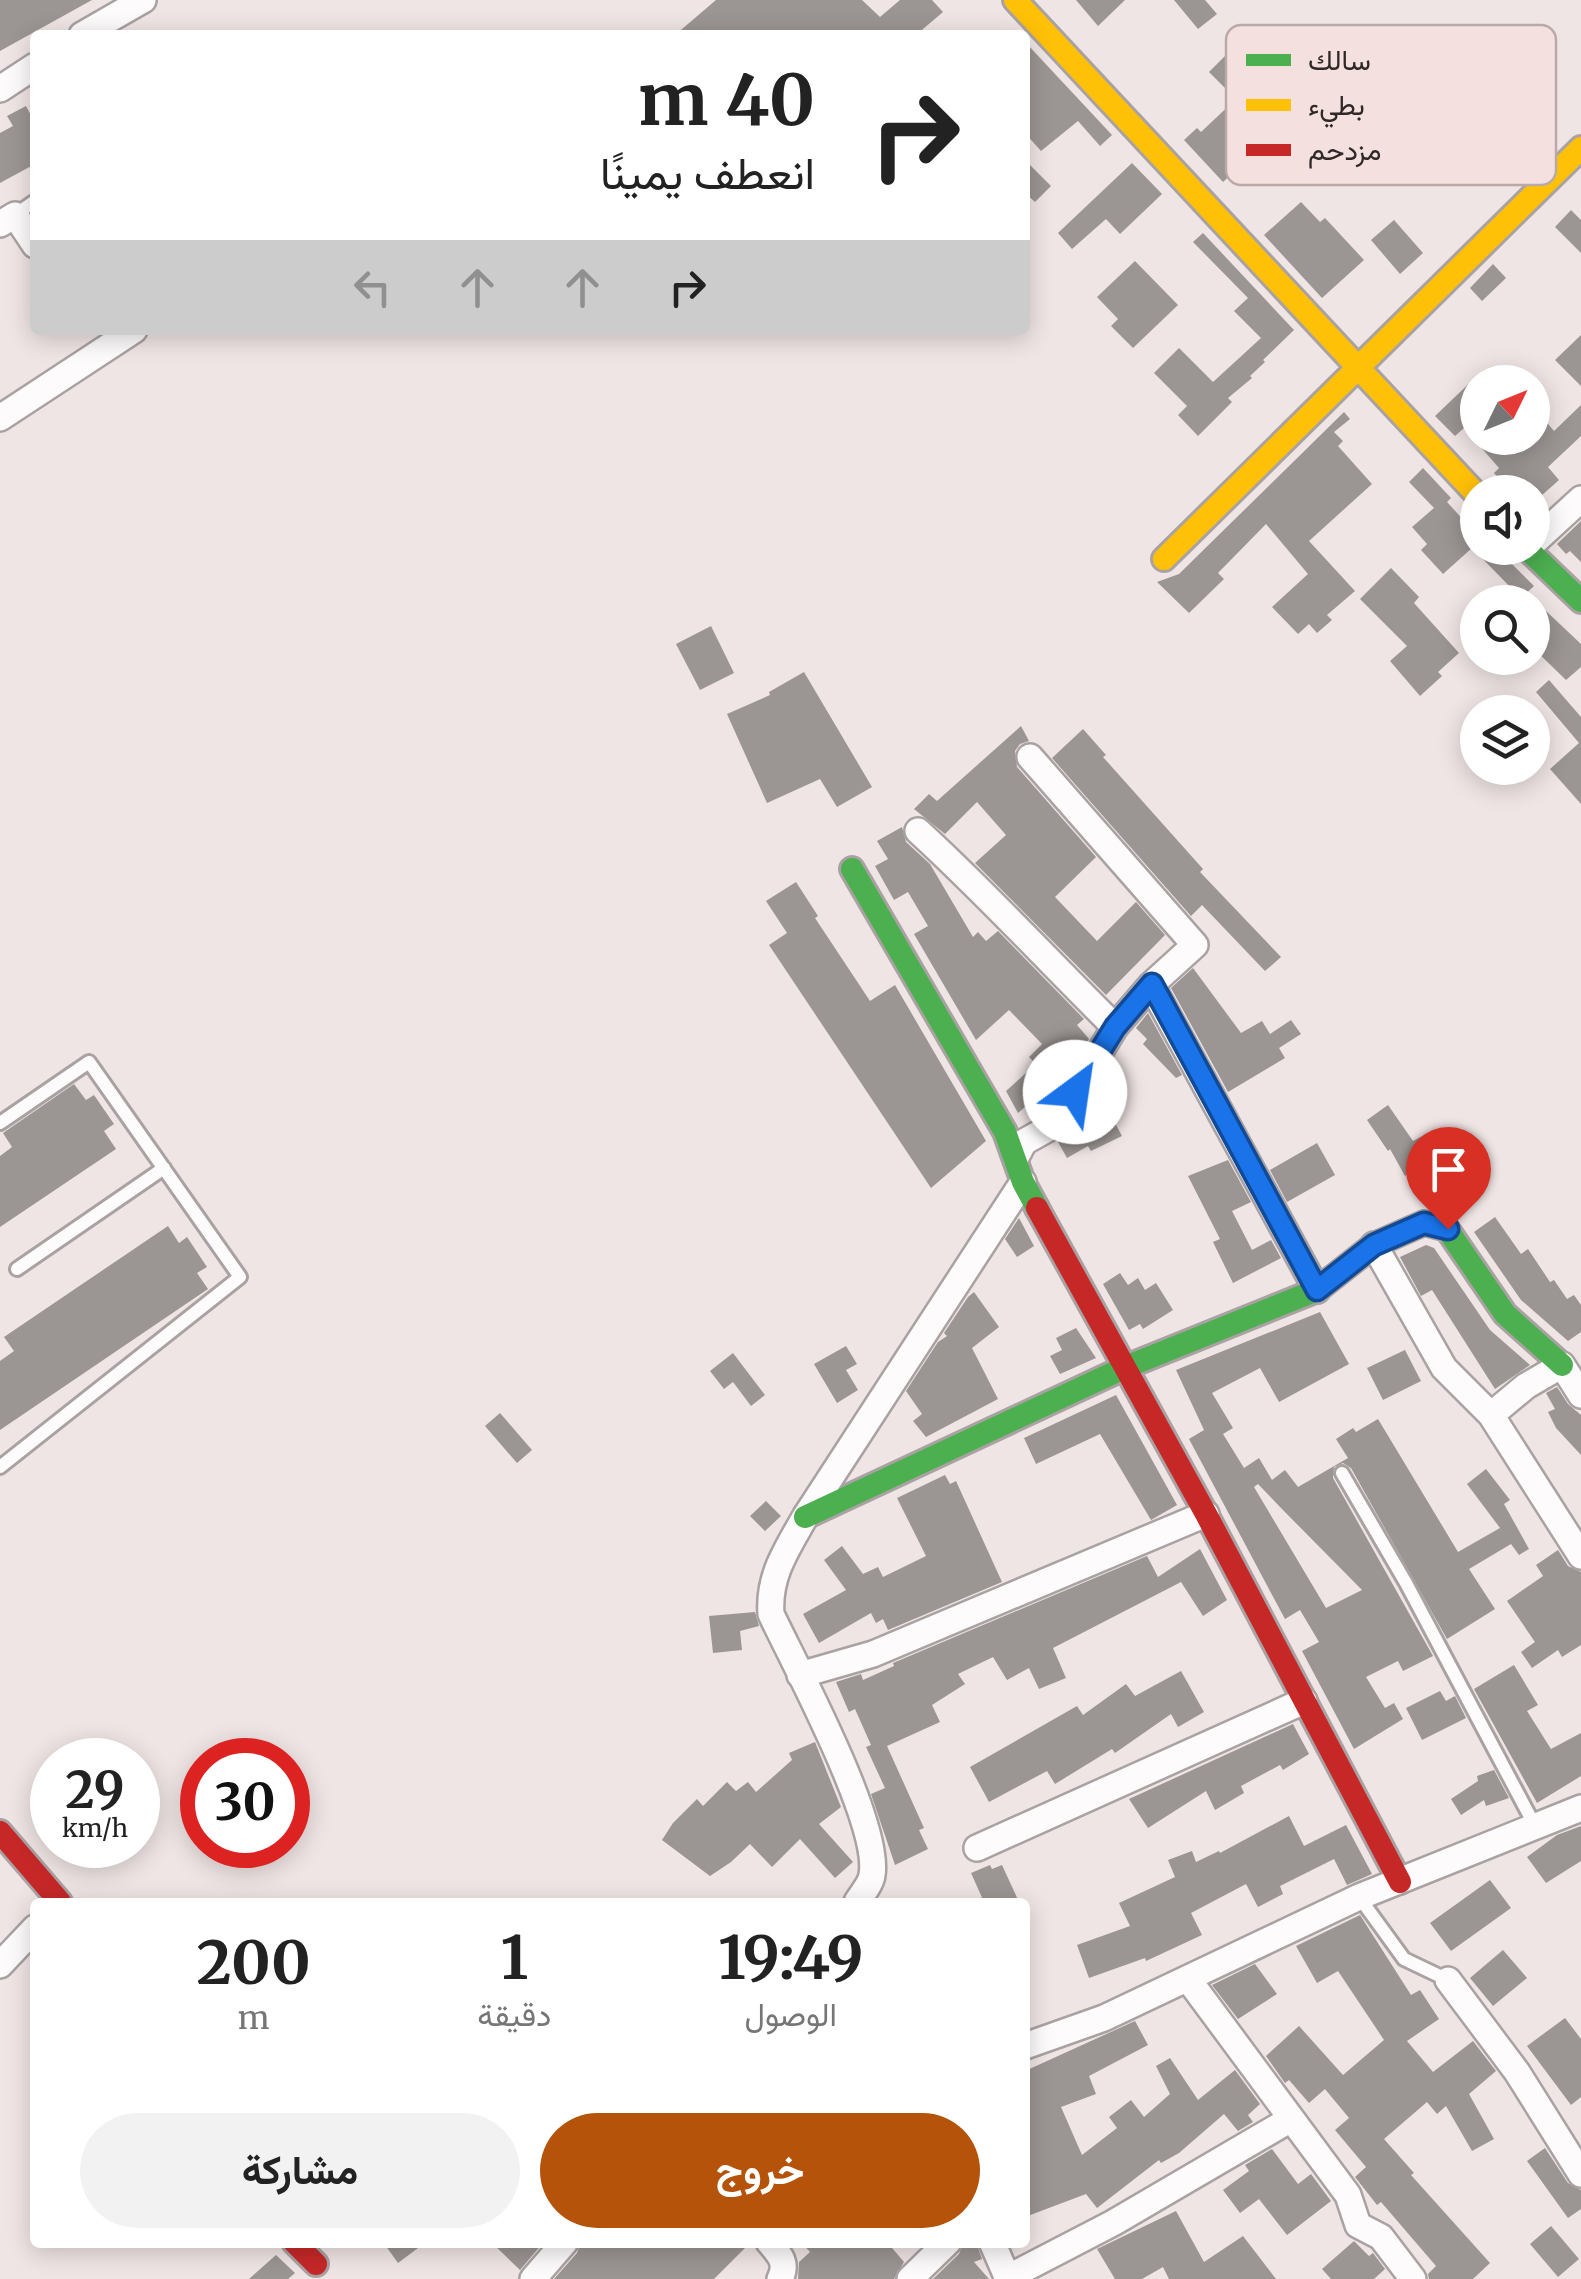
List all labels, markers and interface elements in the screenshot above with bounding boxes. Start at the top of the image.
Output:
legend [1226,25,1556,185]
text: سالك [1308,42,1371,78]
text: 40 m [638,56,815,144]
icon: right [850,70,980,200]
text: بطيء [1308,87,1365,128]
text: مزدحم [1308,132,1381,169]
text: انعطف يمينًا [600,145,815,201]
icon: left [345,260,400,315]
icon: ahead [450,260,505,315]
icon: ahead [555,260,610,315]
icon: right [660,260,715,315]
north arrow [1460,365,1550,455]
map controls [1460,365,1550,785]
button: sound [1460,475,1550,565]
button: search [1460,585,1550,675]
button: layers [1460,695,1550,785]
position arrow [1023,1040,1127,1144]
pin [1406,1127,1491,1230]
icon: arrive [1421,1142,1476,1197]
speed limit sign: 30 [180,1738,310,1868]
text: 29 [65,1759,125,1822]
text: km/h [62,1812,128,1844]
text: 1 [500,1920,528,1995]
text: 19:49 [718,1920,863,1995]
text: 200 [197,1925,311,2000]
text: دقيقة [477,1995,551,2035]
text: الوصول [745,1995,837,2035]
text: m [238,1998,270,2038]
button: مشاركة [80,2113,520,2228]
button: خروج [540,2113,980,2228]

